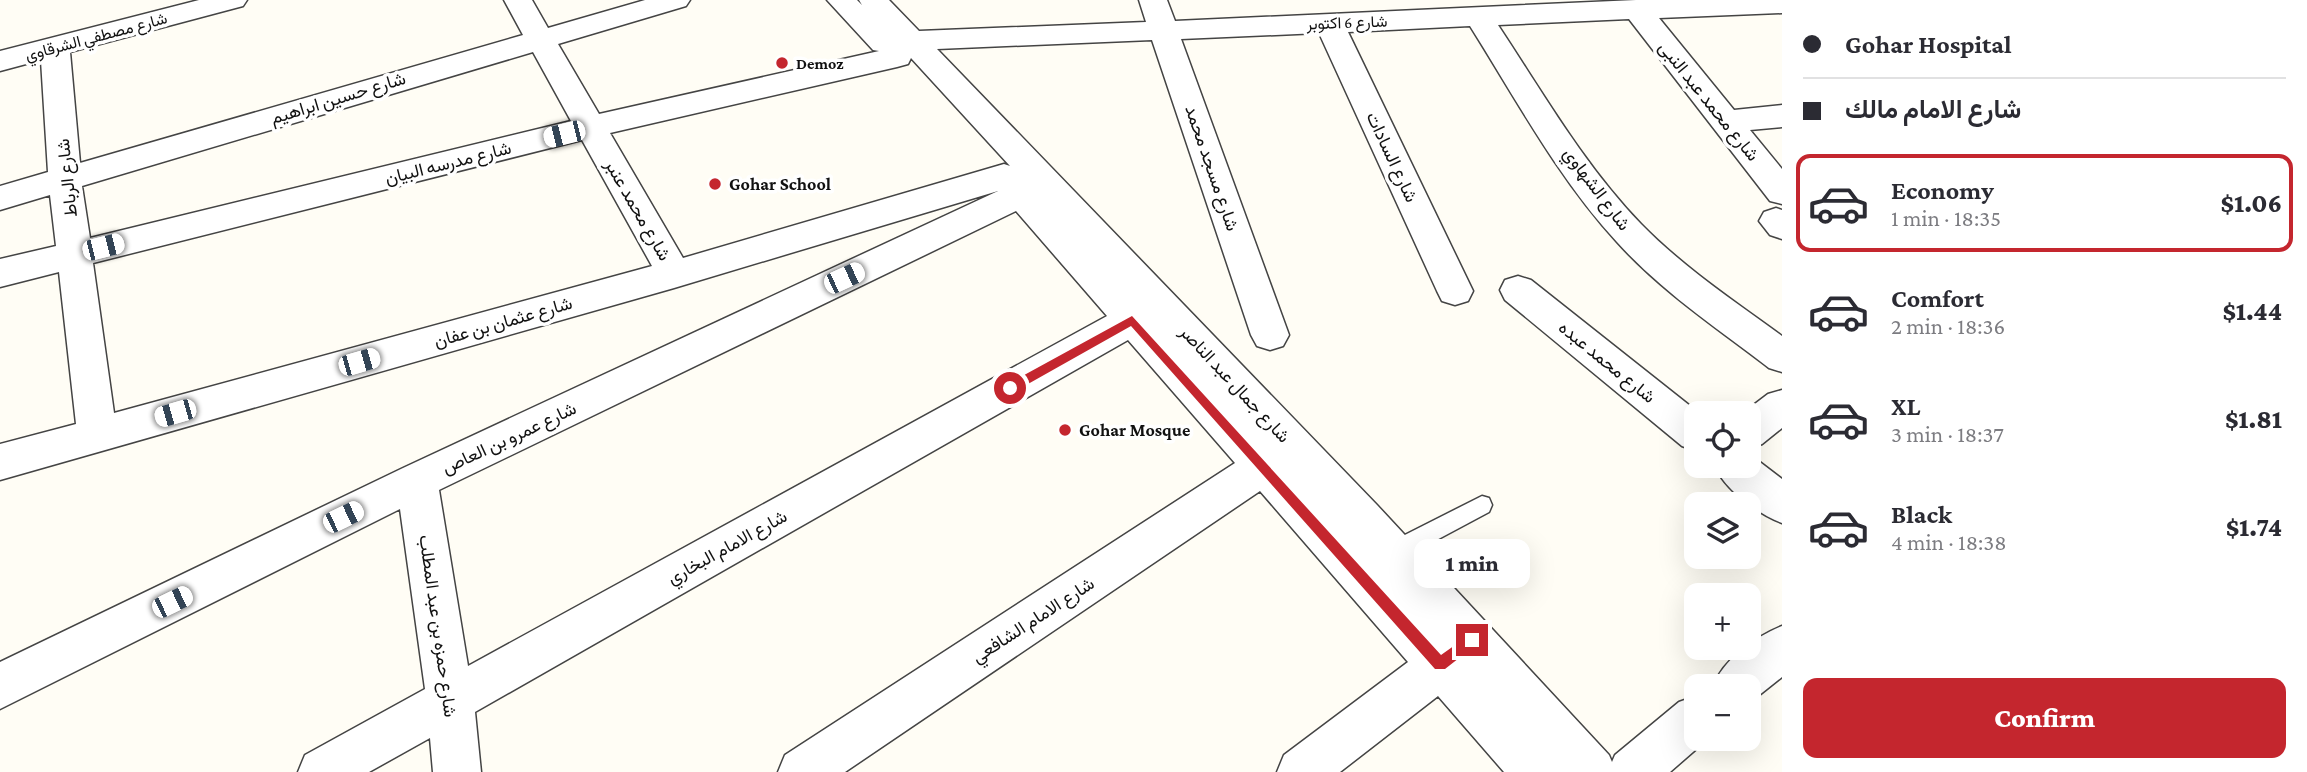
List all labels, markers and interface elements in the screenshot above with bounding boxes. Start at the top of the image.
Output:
street label: شارع مصطفي الشرقاوي [23,9,170,68]
street label: شارع 6 اكتوبر [1305,13,1388,35]
text: Gohar Hospital [1845,30,2012,59]
street label: شارع محمد عبد النبى [1653,37,1763,166]
marker: Demoz [774,55,790,71]
place label: Demoz [796,55,844,72]
street label: شارع حسين ابراهيم [268,68,409,130]
text: شارع الامام مالك [1845,95,2021,124]
street label: شارع مسجد محمد [1179,103,1243,234]
street label: شارع السادات [1361,109,1422,206]
car [542,119,587,149]
street label: شارع الرباط [53,138,83,218]
street label: شارع مدرسه البيان [383,138,514,190]
street label: شارع الشهاوي [1555,144,1635,237]
street label: شارع محمد عنبر [599,155,675,265]
icon: car [1807,172,1870,235]
place label: Gohar School [729,174,831,194]
marker: Gohar School [707,176,723,192]
text: Economy [1891,176,1994,205]
text: $1.06 [2221,189,2282,218]
text: 1 min · 18:35 [1891,205,2001,231]
car [81,232,126,262]
car [821,260,868,296]
icon: car [1807,280,1870,343]
text: Comfort [1891,284,1984,313]
street label: شارع عثمان بن عفان [432,293,575,353]
text: $1.44 [2222,297,2282,326]
text: 2 min · 18:36 [1891,313,2005,339]
street label: شارع محمد عبده [1553,317,1659,409]
street label: شارع جمال عبد الناصر [1174,321,1294,448]
car [336,346,383,378]
route start [994,372,1026,404]
icon: car [1807,388,1870,451]
text: XL [1891,392,1920,421]
car [152,397,199,429]
street label: شارع عمرو بن العاص [439,398,580,480]
map controls [1684,401,1761,751]
button: locate [1684,401,1761,478]
text: $1.81 [2225,405,2282,434]
place label: Gohar Mosque [1079,420,1190,440]
text: 3 min · 18:37 [1891,421,2004,447]
marker: Gohar Mosque [1057,422,1073,438]
button: layers [1684,492,1761,569]
icon: car [1807,496,1870,559]
car [320,498,367,536]
text: Black [1891,500,1952,529]
street label: شارع الامام البخاري [664,506,793,593]
text: $1.74 [2226,513,2282,542]
text: 4 min · 18:38 [1891,529,2007,555]
street label: شارع حمزه بن عبد المطلب [413,534,461,719]
callout: 1 min [1414,538,1530,588]
text: 1 min [1445,550,1499,576]
street label: شارع الامام الشافعي [968,573,1101,671]
car [149,583,196,621]
button: + [1684,583,1761,660]
route end [1456,624,1488,656]
button: − [1684,674,1761,751]
button: Confirm [1803,678,2286,758]

